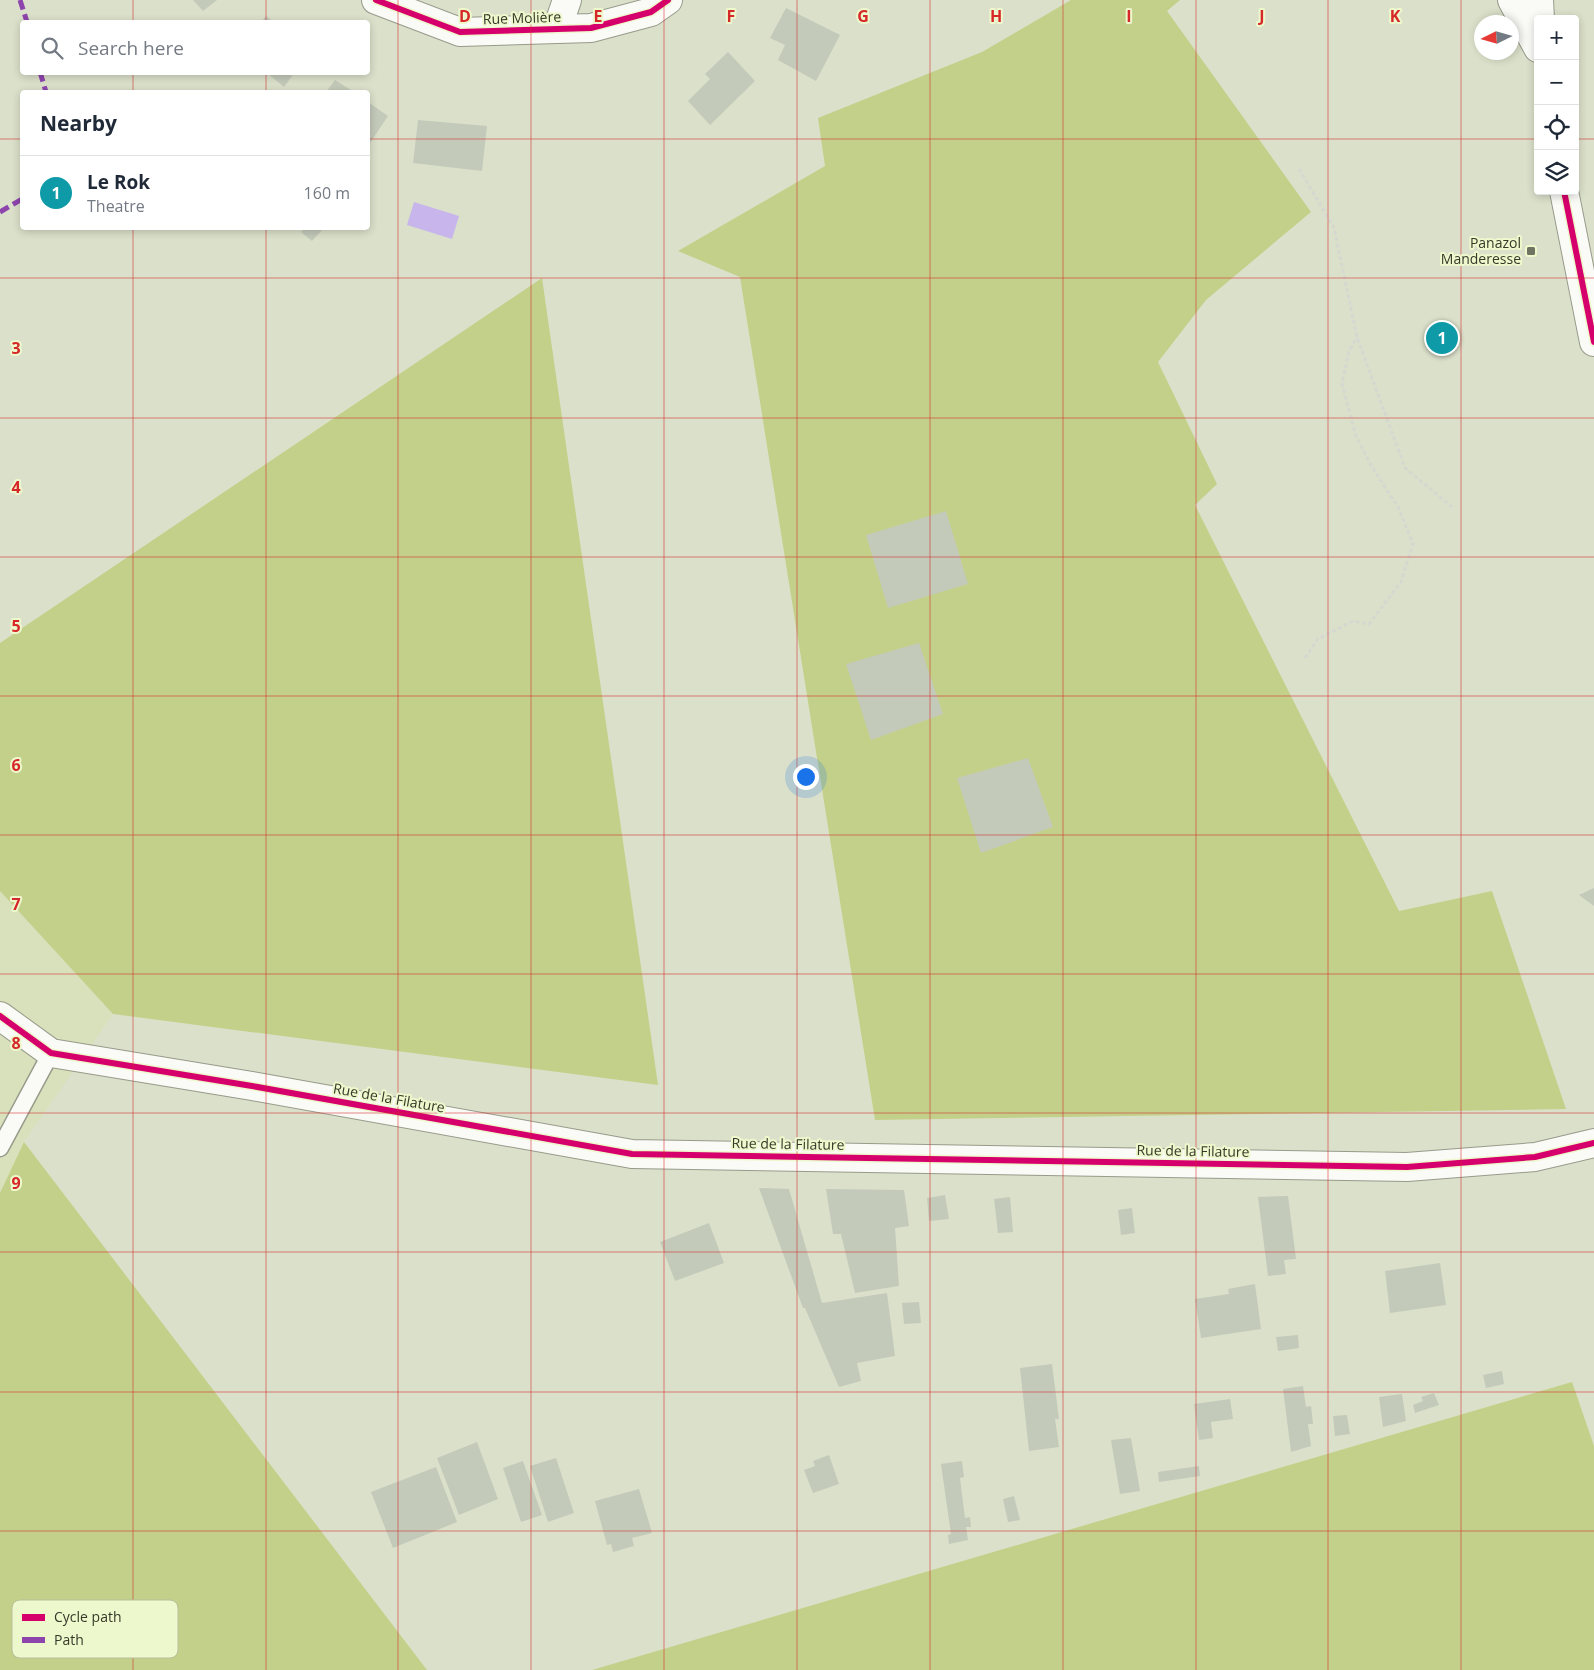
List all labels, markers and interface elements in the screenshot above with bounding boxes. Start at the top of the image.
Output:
text: D [459,5,471,27]
text: E [594,5,603,27]
text: F [727,5,735,27]
text: G [857,5,869,27]
text: H [990,5,1002,27]
text: I [1126,5,1132,27]
text: J [1257,5,1265,27]
text: K [1390,5,1401,27]
street label: Rue Molière [483,7,562,28]
north arrow [1474,15,1519,60]
map controls [1534,15,1579,195]
button: + [1534,15,1579,60]
search box [20,20,370,75]
icon: search [38,34,66,62]
text: Search here [78,35,184,61]
button: − [1534,60,1579,105]
button: locate [1534,105,1579,150]
text: Nearby [40,109,117,137]
button: layers [1534,150,1579,195]
text: Le Rok [87,169,150,195]
text: 1 [51,182,61,204]
text: 160 m [304,182,350,204]
text: Theatre [87,195,145,217]
place label: Panazol Manderesse [1441,233,1521,268]
marker: Panazol Manderesse [1525,245,1537,257]
pin: 1 [1426,319,1458,357]
text: 3 [11,337,21,359]
text: 4 [11,476,21,498]
text: 5 [11,615,21,637]
text: 6 [11,754,21,776]
your location [793,764,819,790]
text: 7 [11,893,21,915]
text: 8 [11,1032,21,1054]
street label: Rue de la Filature [332,1078,446,1117]
street label: Rue de la Filature [731,1133,845,1154]
street label: Rue de la Filature [1136,1140,1250,1161]
text: 9 [11,1172,21,1194]
legend [12,1600,178,1658]
text: Cycle path [54,1607,122,1626]
text: Path [54,1630,84,1649]

